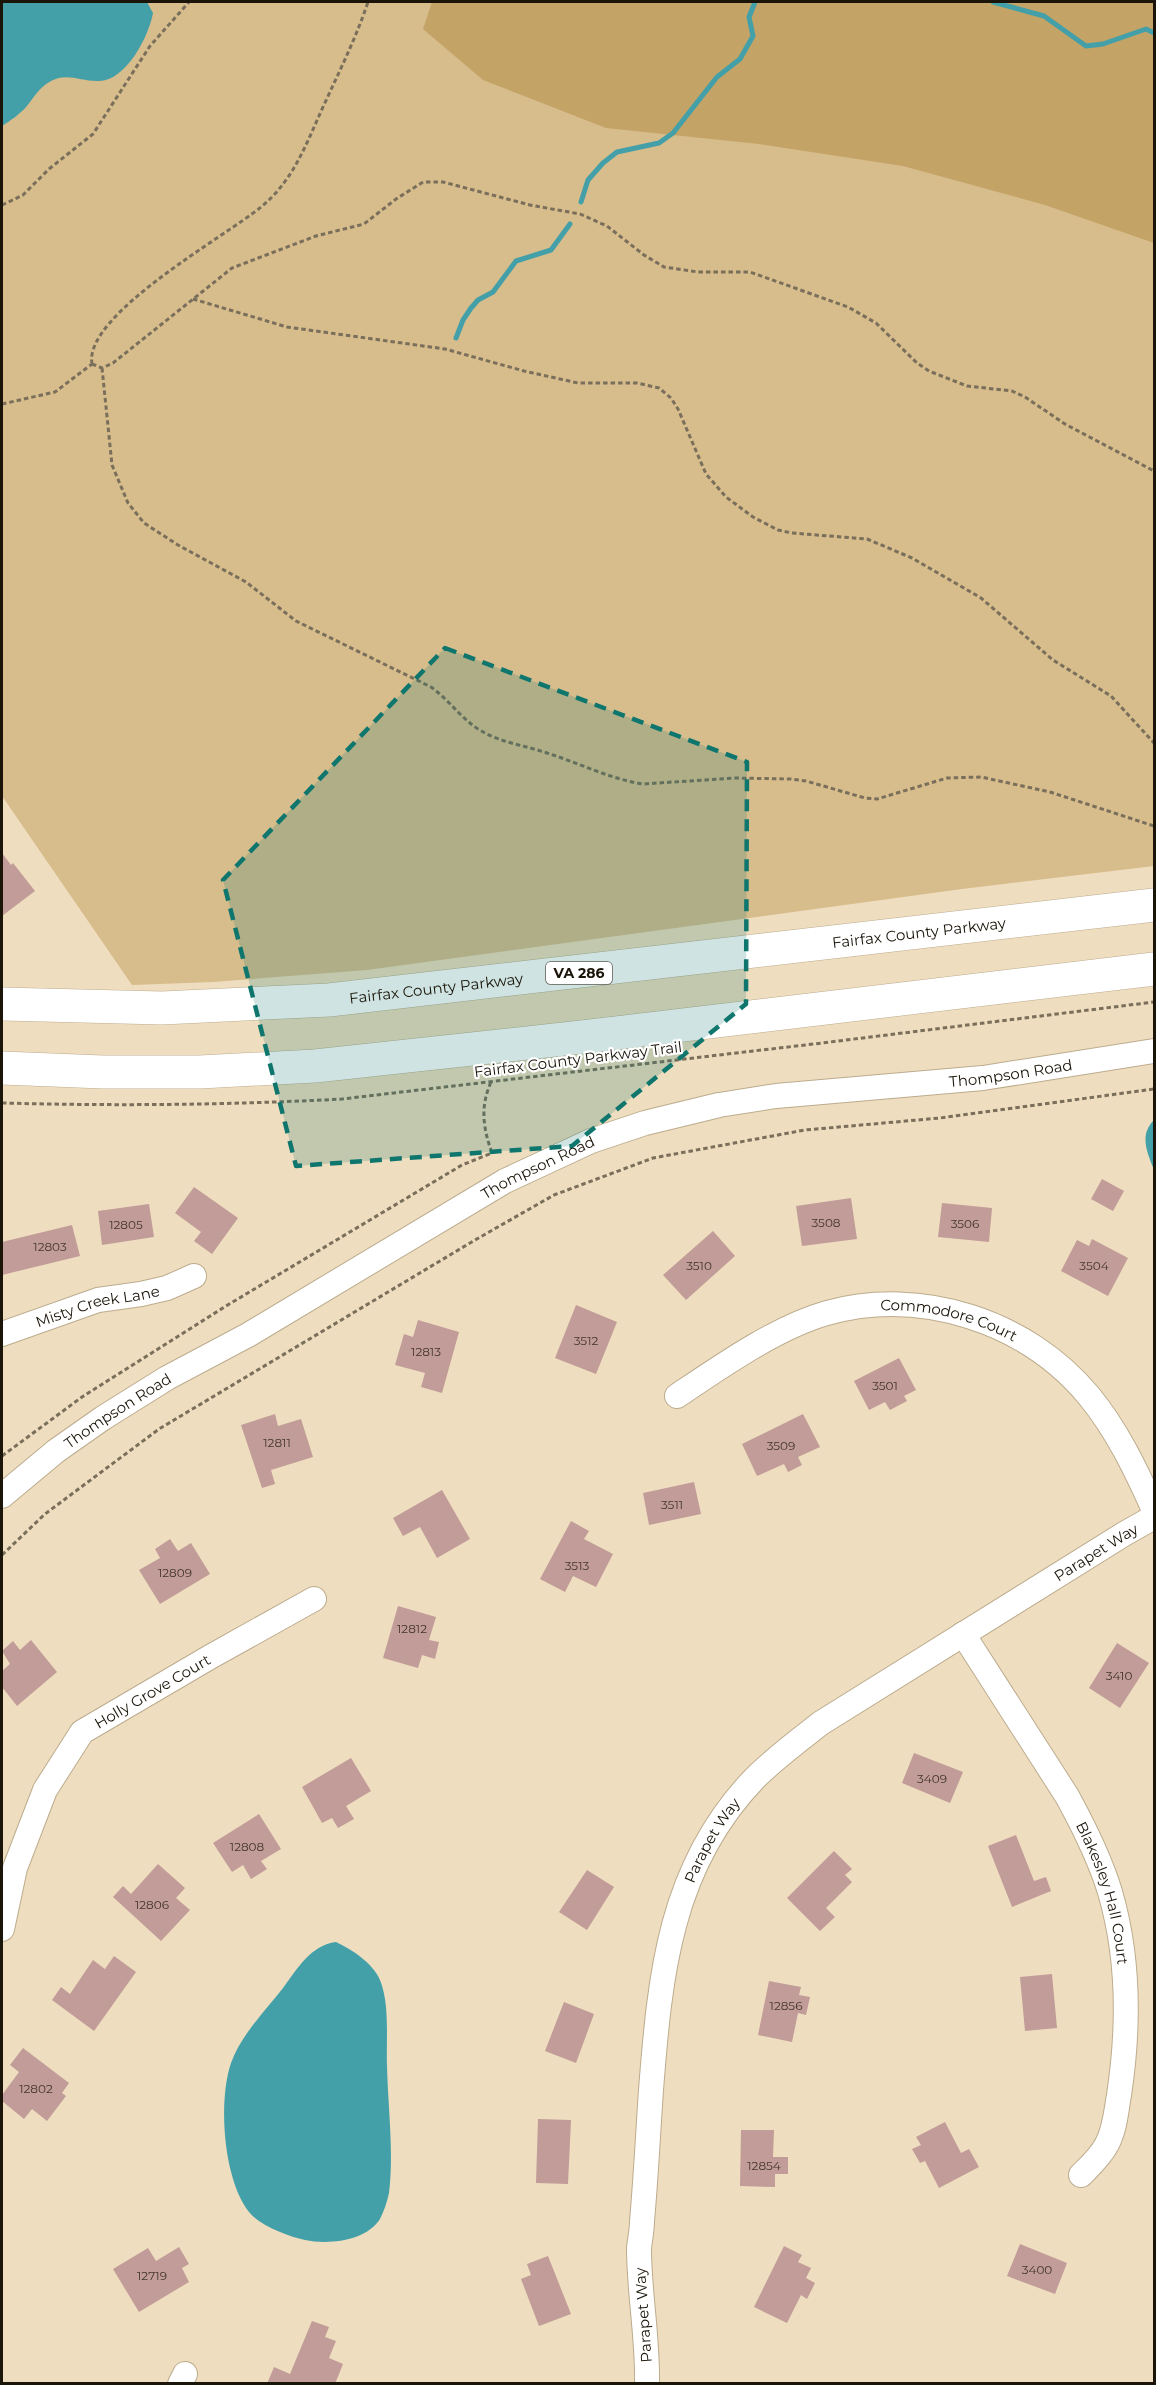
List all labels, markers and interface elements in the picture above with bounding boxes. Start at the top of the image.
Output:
street label: Fairfax County Parkway [831,913,1008,952]
road number: VA 286 [546,962,612,984]
street label: Fairfax County Parkway [348,968,525,1007]
street label: Fairfax County Parkway Trail [473,1037,683,1081]
street label: Thompson Road [948,1055,1074,1090]
street label: Thompson Road [477,1131,598,1203]
house number: 3508 [811,1215,841,1230]
house number: 3506 [951,1216,979,1231]
house number: 12805 [109,1217,143,1232]
house number: 12803 [33,1239,67,1254]
house number: 3510 [686,1258,712,1273]
house number: 3504 [1079,1258,1109,1273]
street label: Misty Creek Lane [33,1281,161,1331]
street label: Commodore Court [880,1295,1021,1345]
house number: 3512 [574,1333,598,1348]
house number: 12813 [411,1344,441,1359]
street label: Thompson Road [60,1368,175,1452]
house number: 3501 [872,1378,898,1393]
house number: 12811 [263,1435,291,1450]
house number: 3509 [767,1438,795,1453]
house number: 3511 [661,1497,683,1512]
street label: Parapet Way [1050,1518,1142,1585]
house number: 3513 [565,1558,589,1573]
house number: 12809 [158,1565,192,1580]
house number: 12812 [397,1621,427,1636]
street label: Holly Grove Court [91,1650,214,1732]
house number: 3410 [1106,1668,1132,1683]
house number: 3409 [917,1771,947,1786]
street label: Parapet Way [680,1793,744,1885]
street label: Blakesley Hall Court [1072,1818,1133,1966]
house number: 12808 [230,1839,265,1854]
house number: 12806 [135,1897,169,1912]
house number: 12856 [770,1998,802,2013]
house number: 12802 [19,2081,53,2096]
house number: 12854 [747,2158,781,2173]
house number: 3400 [1022,2262,1052,2277]
street label: Parapet Way [630,2266,656,2363]
house number: 12719 [137,2268,167,2283]

